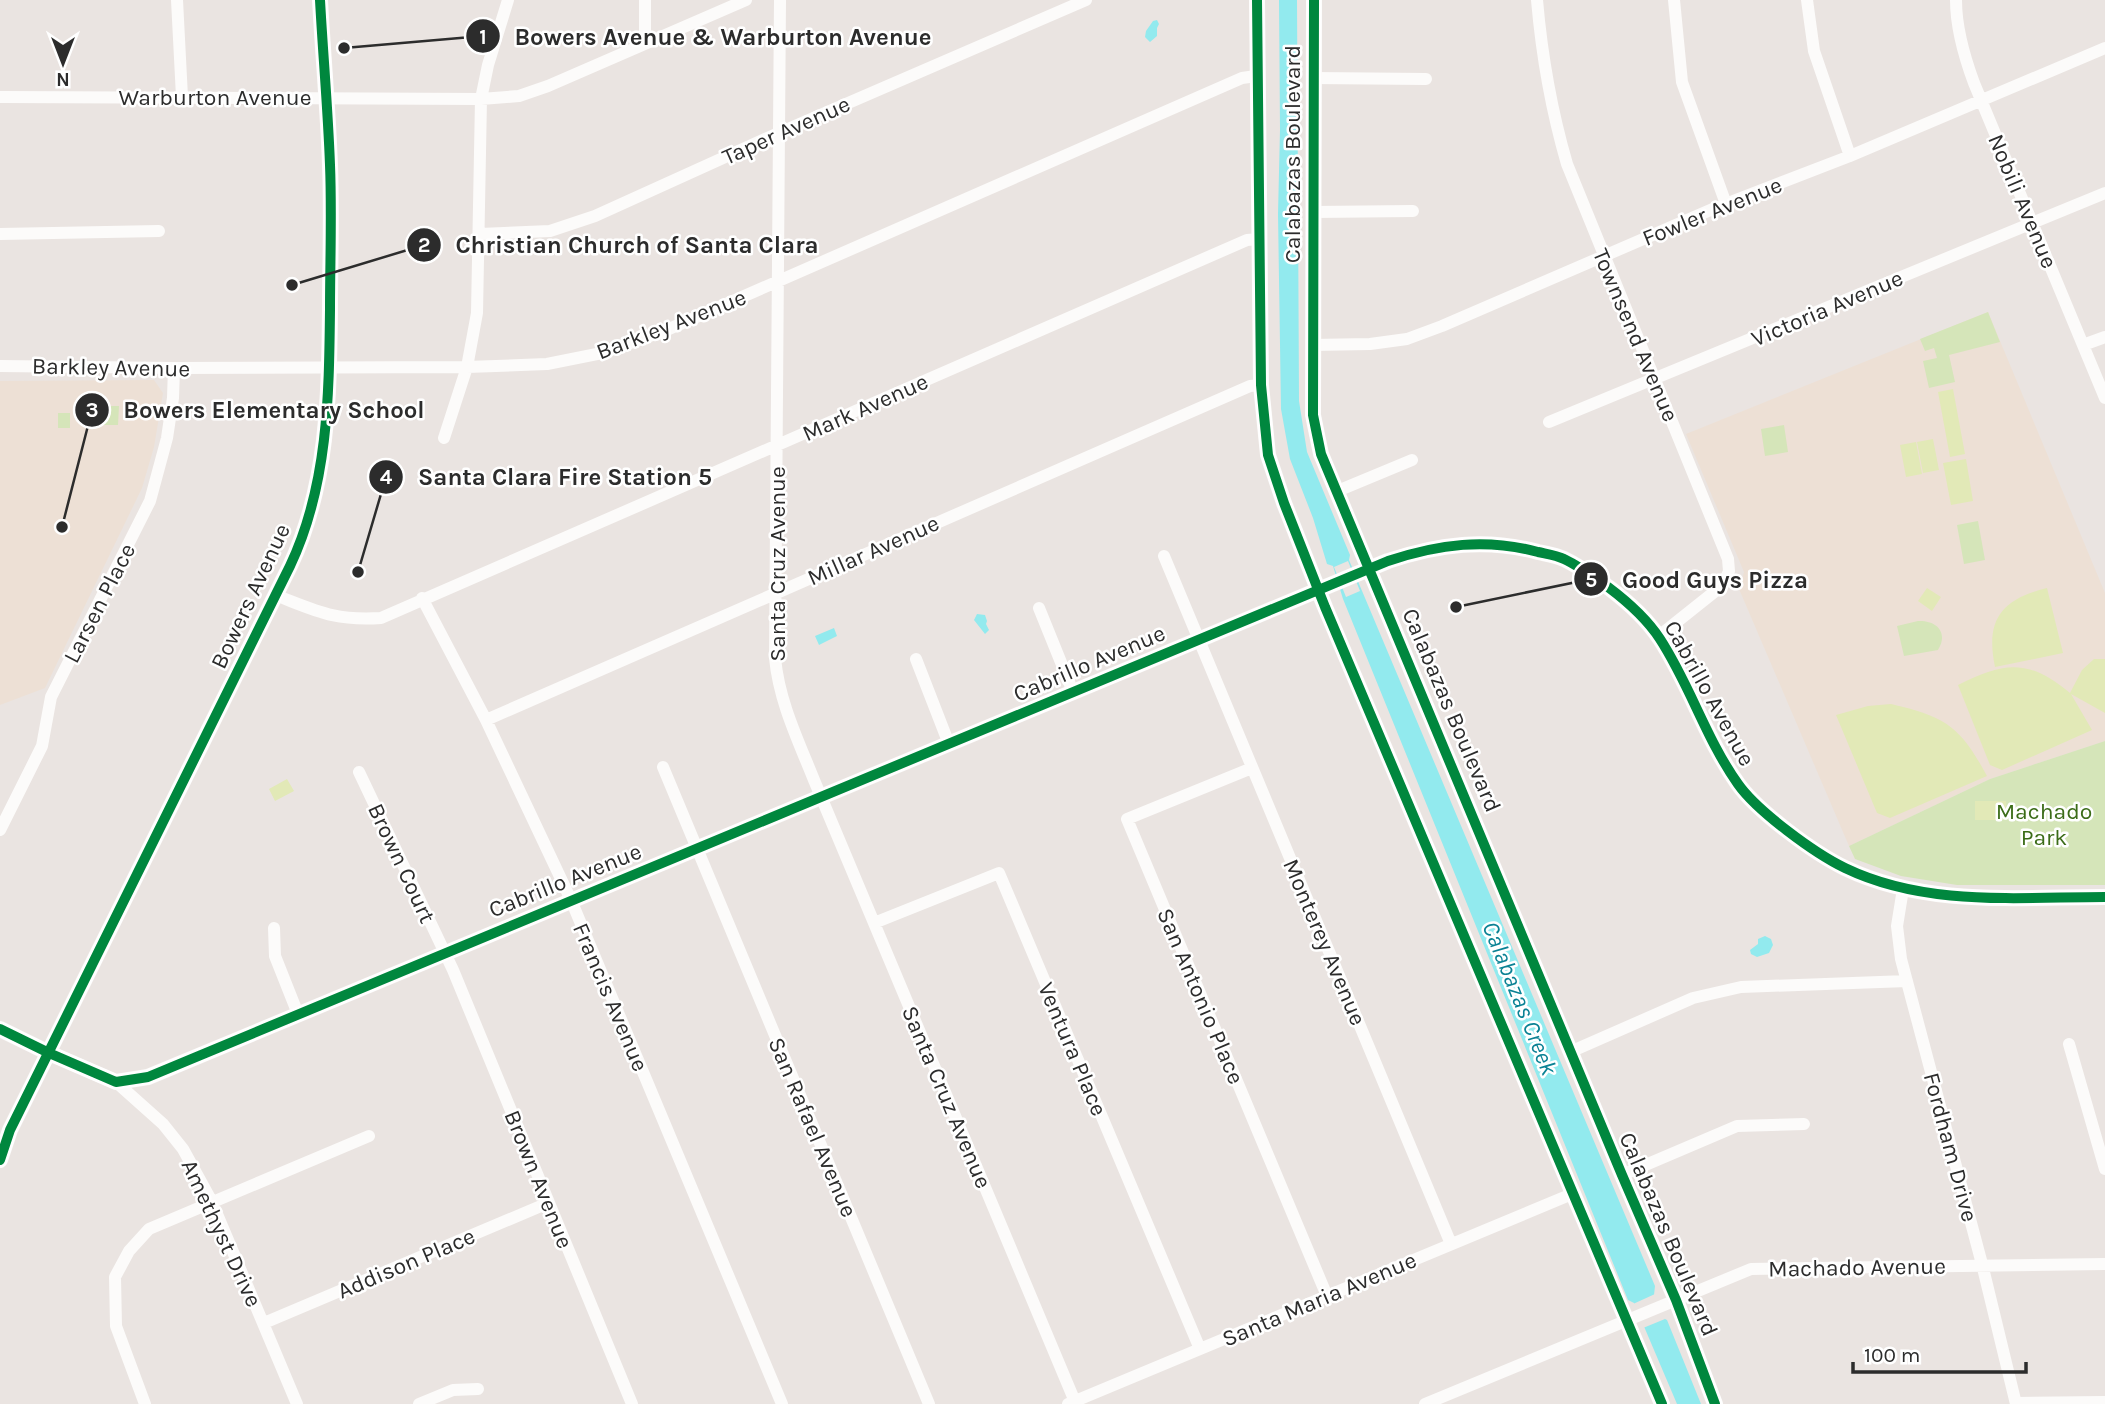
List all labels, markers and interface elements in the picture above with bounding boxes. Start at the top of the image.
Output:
callout: Bowers Avenue & Warburton Avenue [465,14,945,59]
text: Bowers Avenue & Warburton Avenue [515,23,931,51]
text: 1 [479,25,487,49]
north arrow [28,28,98,98]
street label: Calabazas Boulevard [1279,45,1306,263]
text: N [56,68,70,90]
street label: Warburton Avenue [119,84,311,111]
street label: Taper Avenue [718,90,854,171]
street label: Nobili Avenue [1982,130,2063,272]
street label: Fowler Avenue [1638,171,1786,252]
callout: Christian Church of Santa Clara [406,222,832,267]
text: Christian Church of Santa Clara [455,231,819,259]
text: 2 [418,233,430,257]
street label: Townsend Avenue [1587,245,1684,426]
street label: Victoria Avenue [1747,264,1907,353]
street label: Barkley Avenue [592,283,750,365]
street label: Barkley Avenue [32,353,190,382]
street label: Mark Avenue [798,368,932,447]
callout: Bowers Elementary School [74,387,439,432]
text: Bowers Elementary School [123,396,425,424]
text: 3 [85,398,99,422]
callout: Santa Clara Fire Station 5 [369,454,726,499]
text: Santa Clara Fire Station 5 [418,463,712,491]
text: 4 [380,465,393,489]
street label: Santa Cruz Avenue [764,466,791,662]
street label: Millar Avenue [803,509,943,592]
street label: Bowers Avenue [205,519,296,673]
street label: Larsen Place [58,539,141,667]
callout: Good Guys Pizza [1573,557,1822,602]
text: Good Guys Pizza [1622,566,1808,594]
text: 5 [1585,568,1597,592]
street label: Calabazas Boulevard [1396,604,1507,816]
street label: Cabrillo Avenue [1658,616,1761,771]
street label: Cabrillo Avenue [1009,619,1169,708]
park label: Machado Park [1996,798,2092,851]
street label: Brown Court [362,799,441,928]
street label: Cabrillo Avenue [485,838,645,923]
street label: Monterey Avenue [1277,855,1372,1030]
street label: San Antonio Place [1151,904,1250,1088]
water label: Calabazas Creek [1477,917,1564,1080]
street label: Francis Avenue [567,919,654,1076]
street label: Ventura Place [1032,978,1113,1120]
street label: Santa Cruz Avenue [896,1002,997,1193]
street label: San Rafael Avenue [762,1033,863,1221]
street label: Fordham Drive [1918,1070,1983,1225]
street label: Brown Avenue [499,1106,579,1252]
street label: Calabazas Boulevard [1613,1128,1724,1340]
street label: Amethyst Drive [176,1155,268,1311]
street label: Addison Place [333,1222,479,1305]
street label: Santa Maria Avenue [1218,1246,1420,1353]
street label: Machado Avenue [1768,1252,1946,1283]
scale bar [1853,1330,2026,1374]
text: 100 m [1864,1343,1921,1367]

